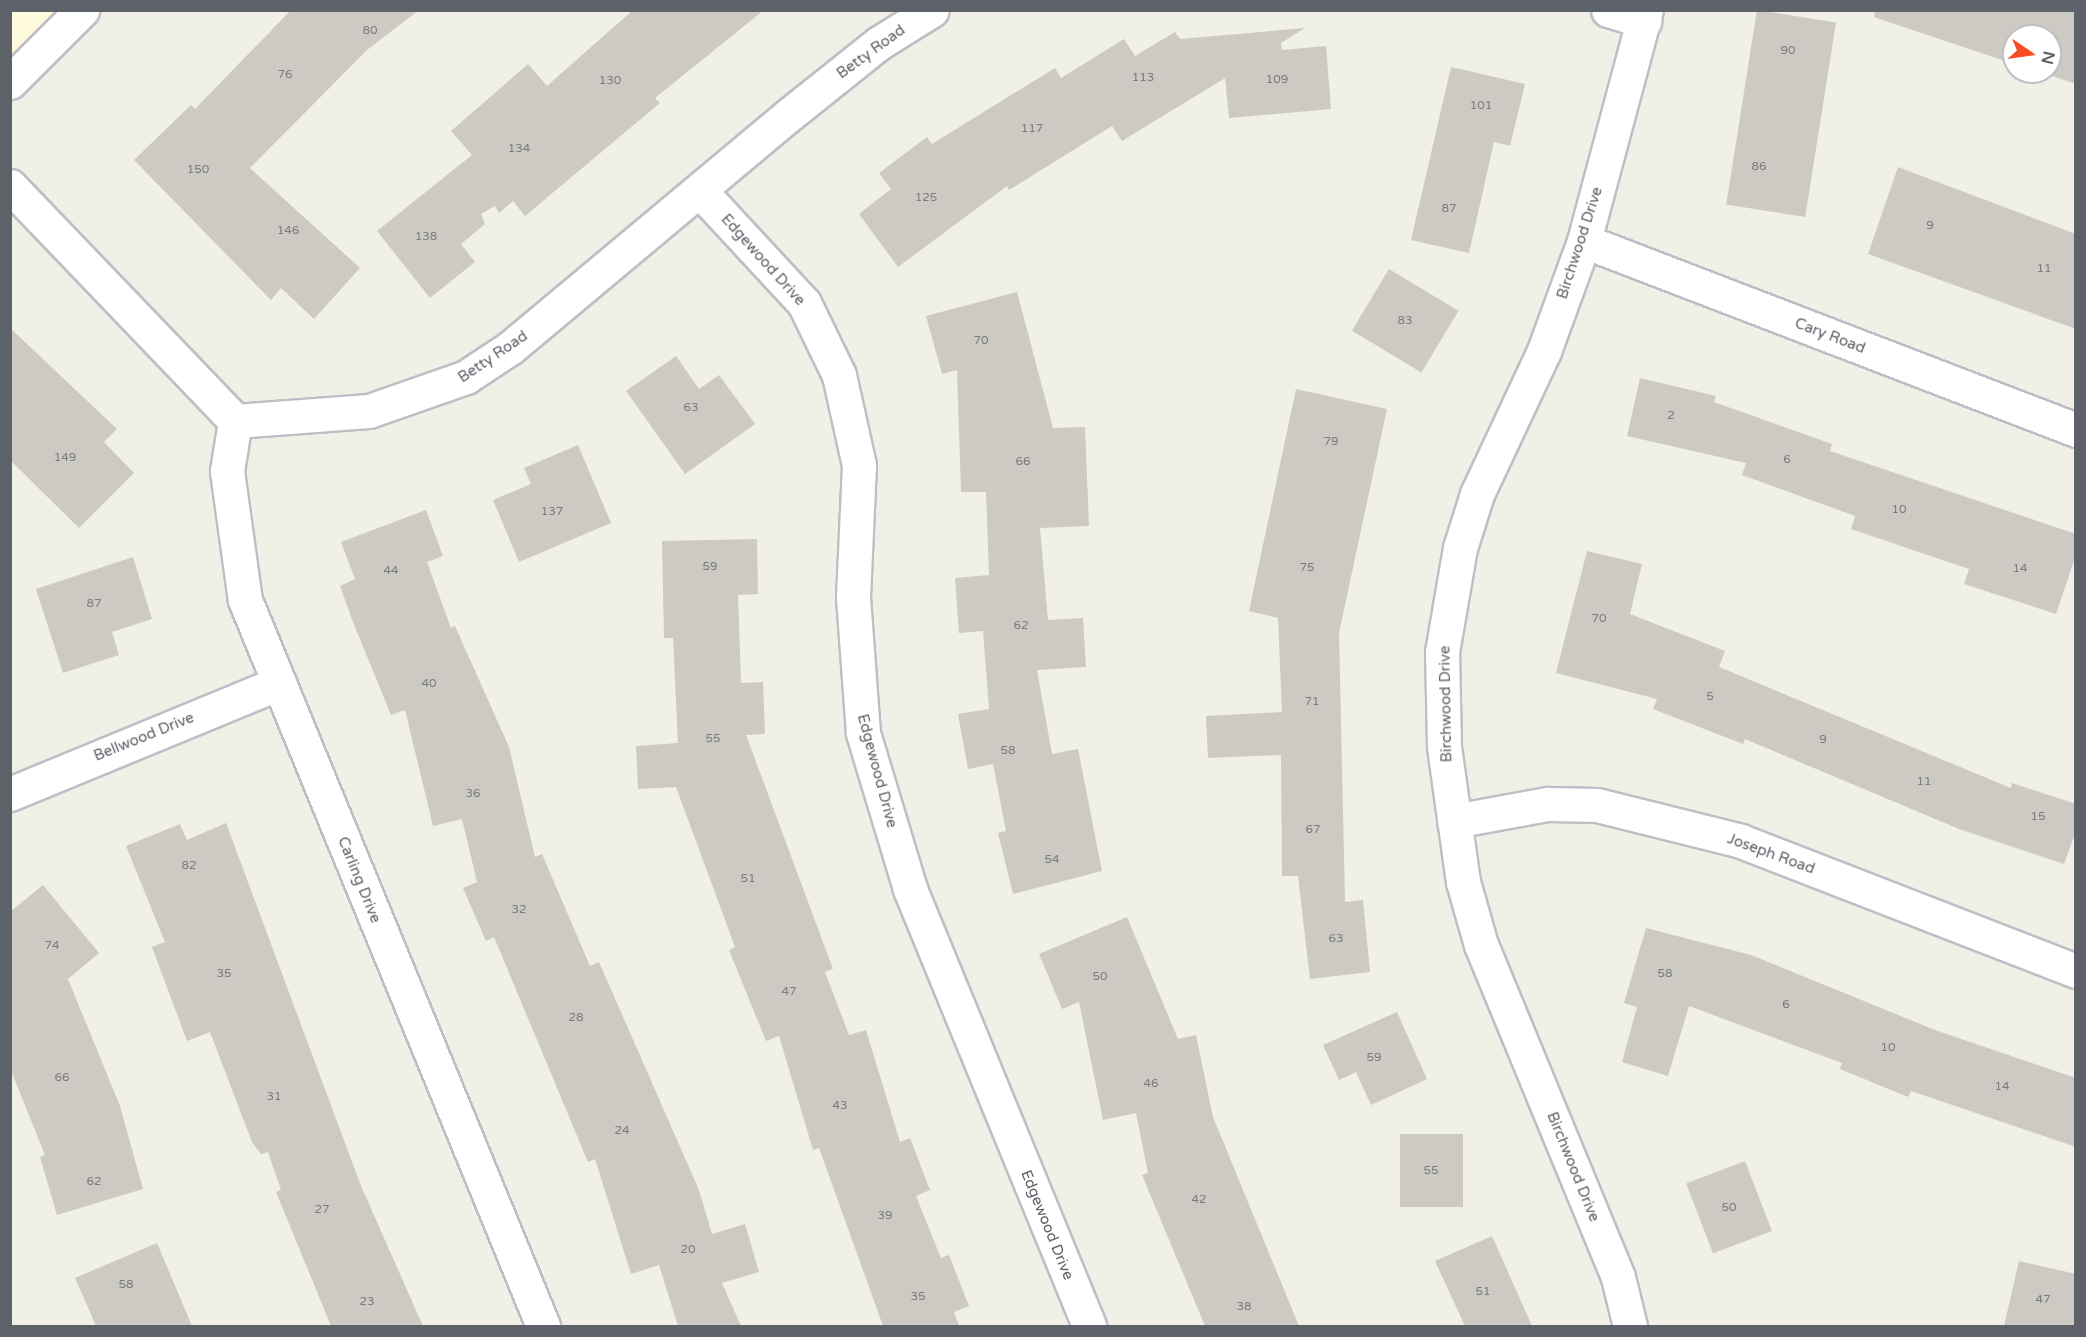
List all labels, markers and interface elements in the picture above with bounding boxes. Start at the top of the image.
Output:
street label: Betty Road [833,21,909,83]
house number: 80 [362,24,378,38]
north arrow [2002,24,2062,84]
house number: 90 [1780,44,1796,58]
text: N [2036,49,2059,66]
house number: 76 [277,68,293,82]
house number: 113 [1132,71,1154,85]
house number: 109 [1266,73,1288,87]
house number: 130 [599,74,621,88]
house number: 101 [1470,99,1492,113]
house number: 117 [1021,122,1043,136]
house number: 134 [508,142,530,156]
house number: 86 [1751,160,1767,174]
house number: 150 [187,163,209,177]
street label: Birchwood Drive [1553,185,1607,301]
house number: 125 [915,191,937,205]
house number: 87 [1441,202,1457,216]
street label: Edgewood Drive [717,210,809,310]
house number: 9 [1926,219,1934,233]
house number: 146 [277,224,299,238]
house number: 138 [415,230,437,244]
house number: 11 [2036,262,2052,276]
house number: 83 [1397,314,1413,328]
street label: Cary Road [1792,314,1868,358]
street label: Betty Road [455,327,531,387]
house number: 70 [973,334,989,348]
house number: 63 [683,401,699,415]
house number: 2 [1667,409,1675,423]
house number: 79 [1323,435,1339,449]
house number: 149 [54,451,76,465]
house number: 6 [1783,453,1791,467]
house number: 66 [1015,455,1031,469]
house number: 10 [1891,503,1907,517]
house number: 137 [541,505,563,519]
house number: 59 [702,560,718,574]
house number: 75 [1299,561,1315,575]
house number: 14 [2012,562,2028,576]
house number: 44 [383,564,399,578]
house number: 87 [86,597,102,611]
house number: 70 [1591,612,1607,626]
house number: 62 [1013,619,1029,633]
street label: Birchwood Drive [1436,645,1456,763]
house number: 40 [421,677,437,691]
house number: 5 [1706,690,1714,704]
house number: 71 [1304,695,1320,709]
street label: Bellwood Drive [91,709,197,765]
street label: Edgewood Drive [853,712,901,830]
house number: 55 [705,732,721,746]
house number: 9 [1819,733,1827,747]
house number: 58 [1000,744,1016,758]
house number: 11 [1916,775,1932,789]
house number: 36 [465,787,481,801]
house number: 15 [2030,810,2046,824]
house number: 67 [1305,823,1321,837]
street label: Joseph Road [1725,830,1817,878]
street label: Carling Drive [334,834,384,926]
house number: 54 [1044,853,1060,867]
house number: 82 [181,859,197,873]
house number: 51 [740,872,756,886]
house number: 32 [511,903,527,917]
house number: 63 [1328,932,1344,946]
house number: 74 [44,939,60,953]
house number: 35 [216,967,232,981]
house number: 58 [1657,967,1673,981]
house number: 50 [1092,970,1108,984]
house number: 47 [781,985,797,999]
house number: 6 [1782,998,1790,1012]
house number: 28 [568,1011,584,1025]
house number: 10 [1880,1041,1896,1055]
house number: 59 [1366,1051,1382,1065]
house number: 66 [54,1071,70,1085]
house number: 46 [1143,1077,1159,1091]
house number: 14 [1994,1080,2010,1094]
house number: 31 [266,1090,282,1104]
house number: 43 [832,1099,848,1113]
street label: Birchwood Drive [1543,1109,1603,1225]
house number: 24 [614,1124,630,1138]
house number: 55 [1423,1164,1439,1178]
street label: Edgewood Drive [1017,1167,1077,1283]
house number: 62 [86,1175,102,1189]
house number: 42 [1191,1193,1207,1207]
house number: 50 [1721,1201,1737,1215]
house number: 27 [314,1203,330,1217]
house number: 39 [877,1209,893,1223]
house number: 20 [680,1243,696,1257]
house number: 58 [118,1278,134,1292]
house number: 51 [1475,1285,1491,1299]
house number: 35 [910,1290,926,1304]
house number: 47 [2035,1293,2051,1307]
house number: 23 [359,1295,375,1309]
house number: 38 [1236,1300,1252,1314]

